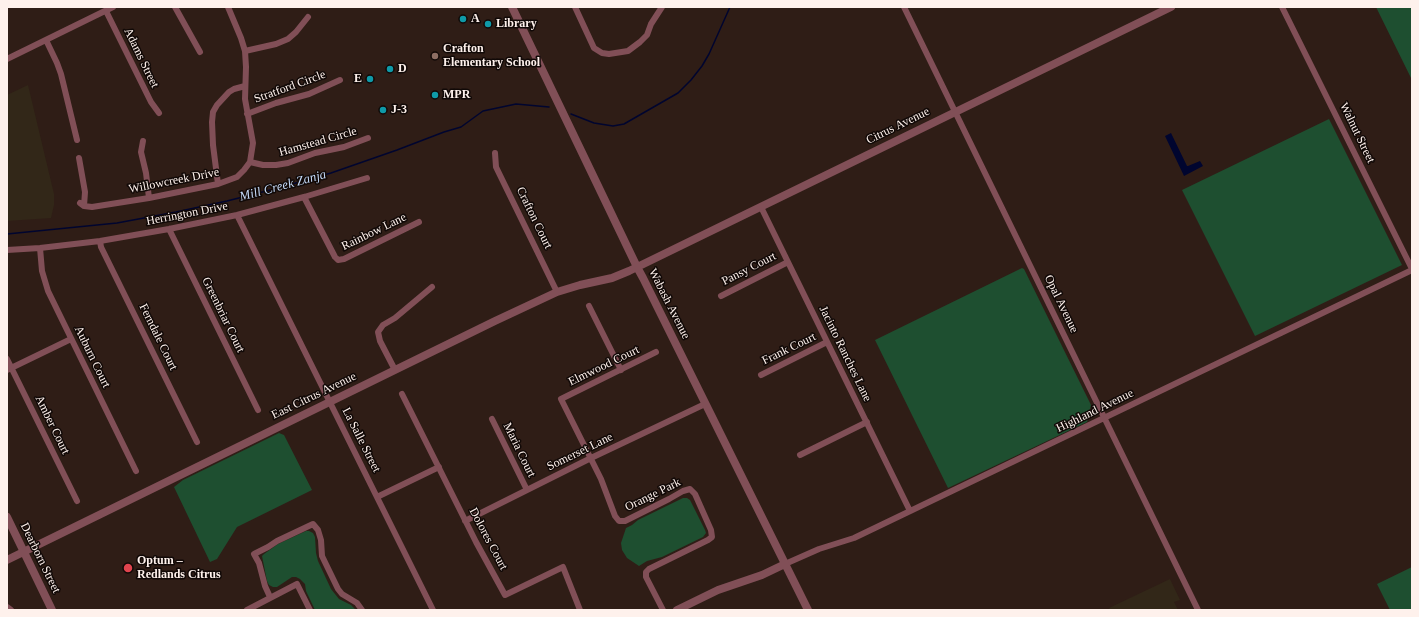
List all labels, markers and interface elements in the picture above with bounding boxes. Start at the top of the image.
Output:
place label: A [471,12,480,26]
marker: A [458,14,468,24]
place label: Library [496,17,537,31]
marker: Library [483,19,493,29]
street label: Adams Street [120,26,162,90]
place label: Crafton Elementary School [443,42,540,70]
marker: Crafton Elementary School [430,51,440,61]
place label: D [398,62,407,76]
marker: D [385,64,395,74]
street label: Stratford Circle [252,67,328,107]
place label: E [354,72,362,86]
marker: E [365,74,375,84]
place label: MPR [443,88,470,102]
marker: MPR [430,90,440,100]
street label: Walnut Street [1336,100,1378,166]
place label: J-3 [391,103,407,117]
street label: Citrus Avenue [864,104,932,148]
marker: J-3 [378,105,388,115]
street label: Hamstead Circle [277,124,359,160]
street label: Willowcreek Drive [128,165,220,197]
water label: Mill Creek Zanja [238,167,328,205]
street label: Crafton Court [513,185,555,251]
street label: Herrington Drive [145,199,229,229]
street label: Rainbow Lane [339,210,409,254]
street label: Pansy Court [719,249,779,289]
street label: Wabash Avenue [645,266,693,342]
street label: Opal Avenue [1041,273,1081,335]
street label: Greenbriar Court [198,275,248,355]
street label: Ferndale Court [136,301,180,373]
street label: Jacinto Ranches Lane [816,304,874,404]
street label: Auburn Court [71,324,113,390]
street label: Frank Court [760,330,818,368]
street label: Elmwood Court [566,343,642,389]
street label: East Citrus Avenue [269,369,359,423]
street label: Highland Avenue [1054,386,1136,436]
street label: Amber Court [32,393,72,457]
street label: La Salle Street [339,405,383,475]
street label: Maria Court [500,420,538,480]
street label: Somerset Lane [545,430,615,474]
street label: Orange Park [623,475,683,515]
street label: Dolores Court [466,505,510,573]
street label: Dearborn Street [17,521,63,595]
place label: Optum – Redlands Citrus [137,554,221,582]
marker: Optum – Redlands Citrus [122,562,134,574]

